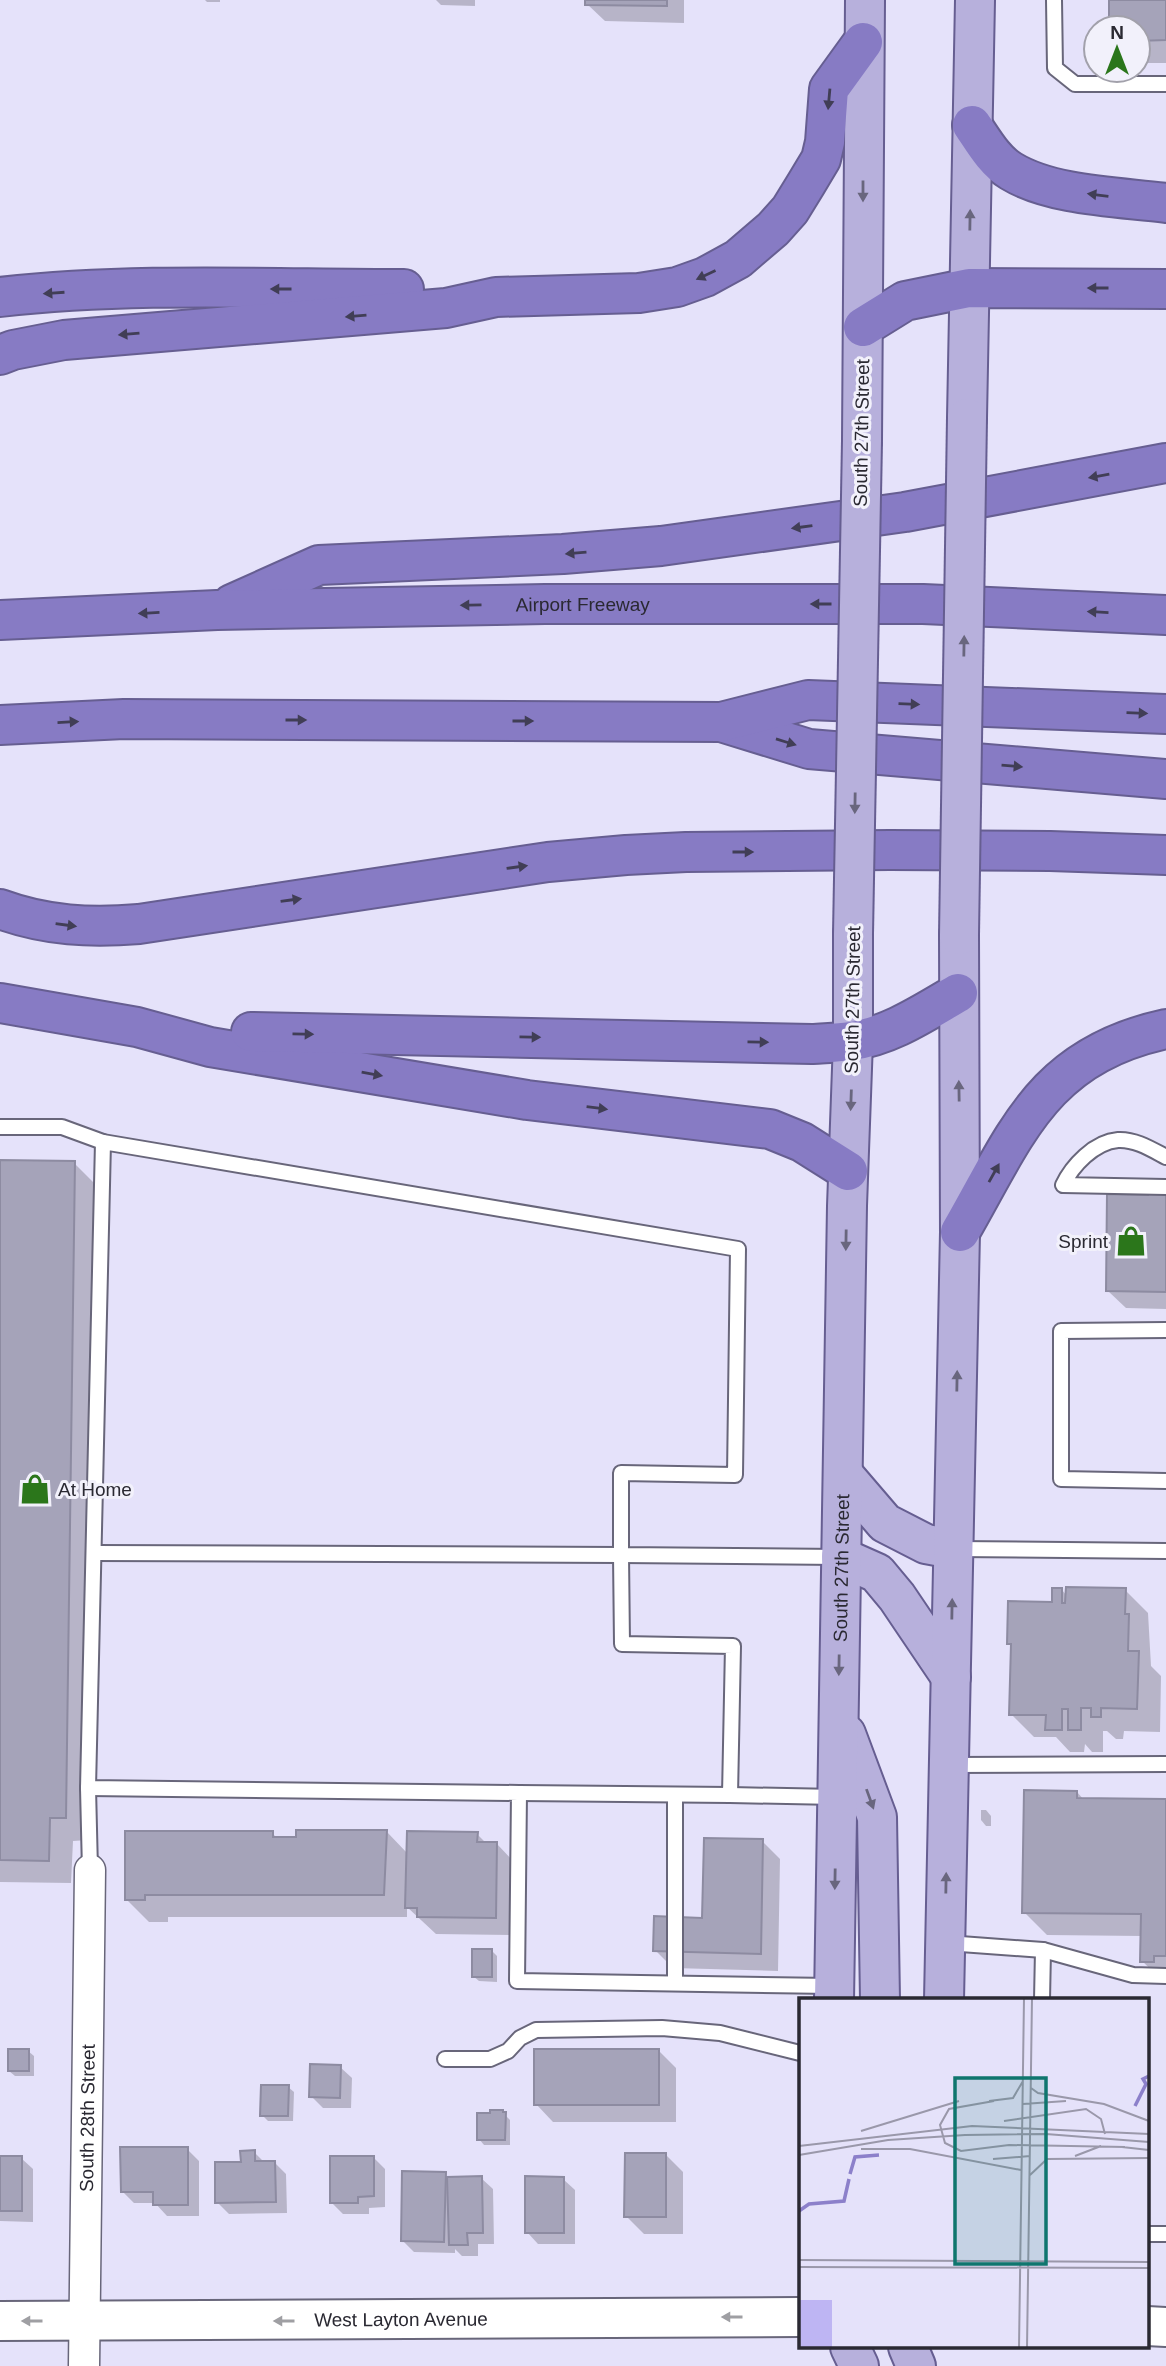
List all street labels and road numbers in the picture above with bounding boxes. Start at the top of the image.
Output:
street label: South 27th Street [850,358,873,507]
street label: Airport Freeway [515,594,650,616]
street label: South 27th Street [841,925,864,1074]
street label: South 27th Street [830,1493,853,1642]
street label: South 28th Street [76,2043,99,2192]
street label: West Layton Avenue [314,2309,488,2330]

